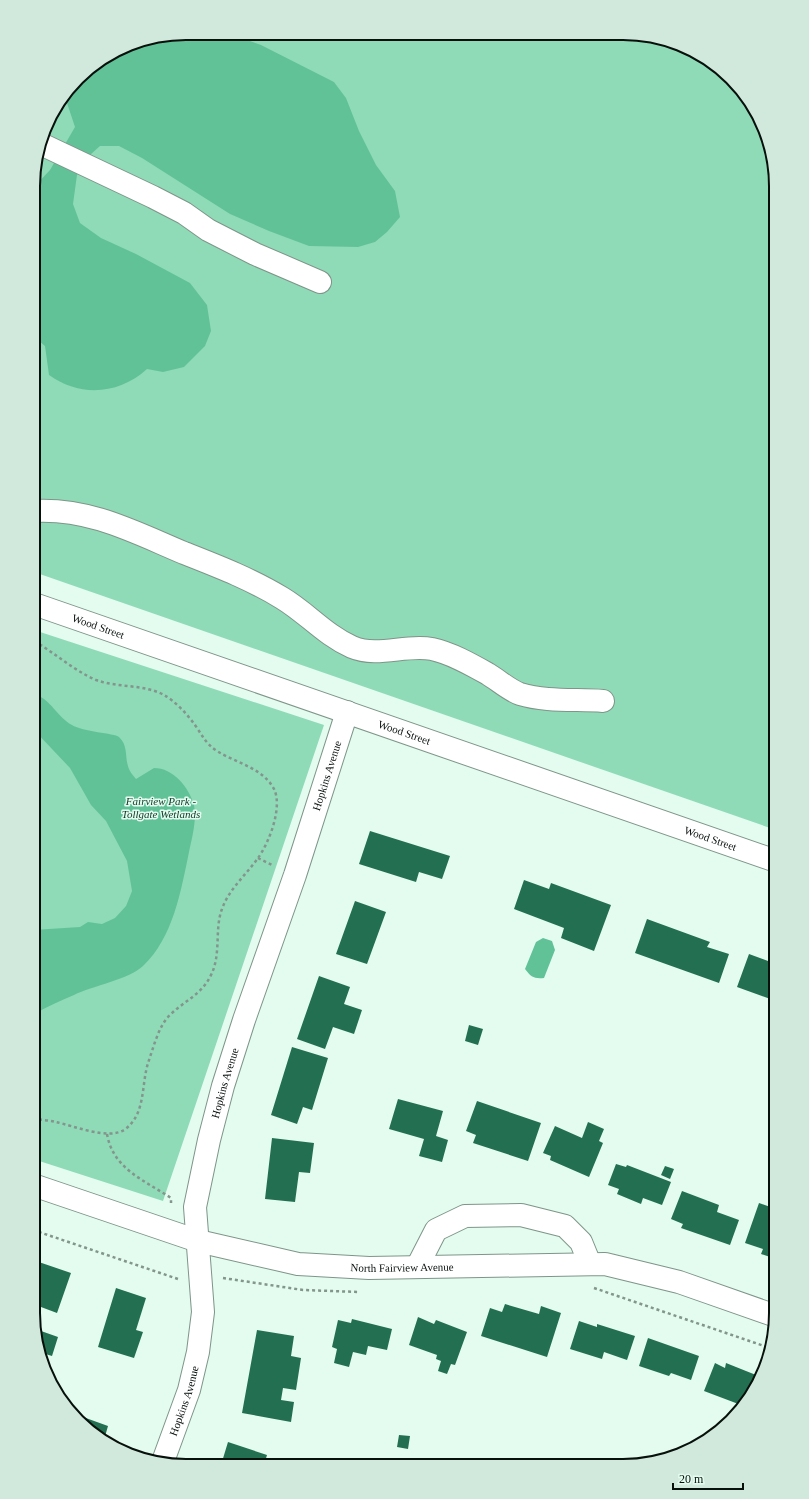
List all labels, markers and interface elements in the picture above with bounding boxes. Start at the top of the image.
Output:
street label: Wood Street [71,612,126,641]
street label: Wood Street [377,718,432,747]
street label: Hopkins Avenue [310,739,344,812]
park label: Fairview Park - Tollgate Wetlands [122,795,200,820]
street label: Wood Street [683,824,738,853]
street label: Hopkins Avenue [209,1046,241,1120]
street label: North Fairview Avenue [350,1261,454,1274]
street label: Hopkins Avenue [167,1365,201,1437]
scale bar [673,1465,743,1491]
text: 20 m [679,1472,704,1486]

